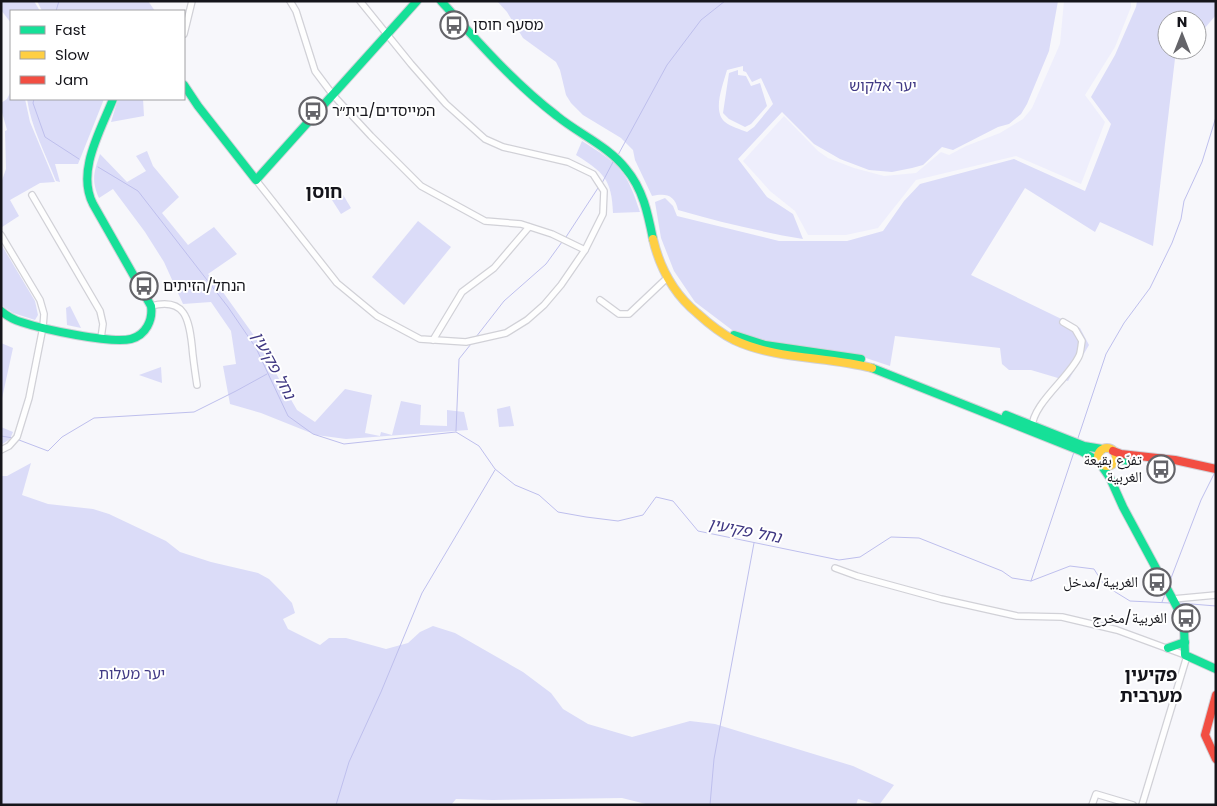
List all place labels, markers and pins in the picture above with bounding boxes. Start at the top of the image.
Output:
bus stop icon: מסעף חוסן [439,10,469,40]
place label: מסעף חוסן [473,14,543,35]
bus stop icon: המייסדים/בית״ר [298,96,328,126]
place label: המייסדים/בית״ר [332,100,436,121]
bus stop icon: הנחל/הזיתים [129,271,159,301]
place label: הנחל/הזיתים [163,275,246,296]
place label: تفرّع بقيعة الغربية [1084,449,1143,487]
bus stop icon: تفرّع بقيعة الغربية [1146,454,1176,484]
bus stop icon: الغربية/مدخل [1142,567,1172,597]
place label: الغربية/مدخل [1063,571,1138,592]
bus stop icon: الغربية/مخرج [1171,603,1201,633]
place label: الغربية/مخرج [1092,607,1167,628]

